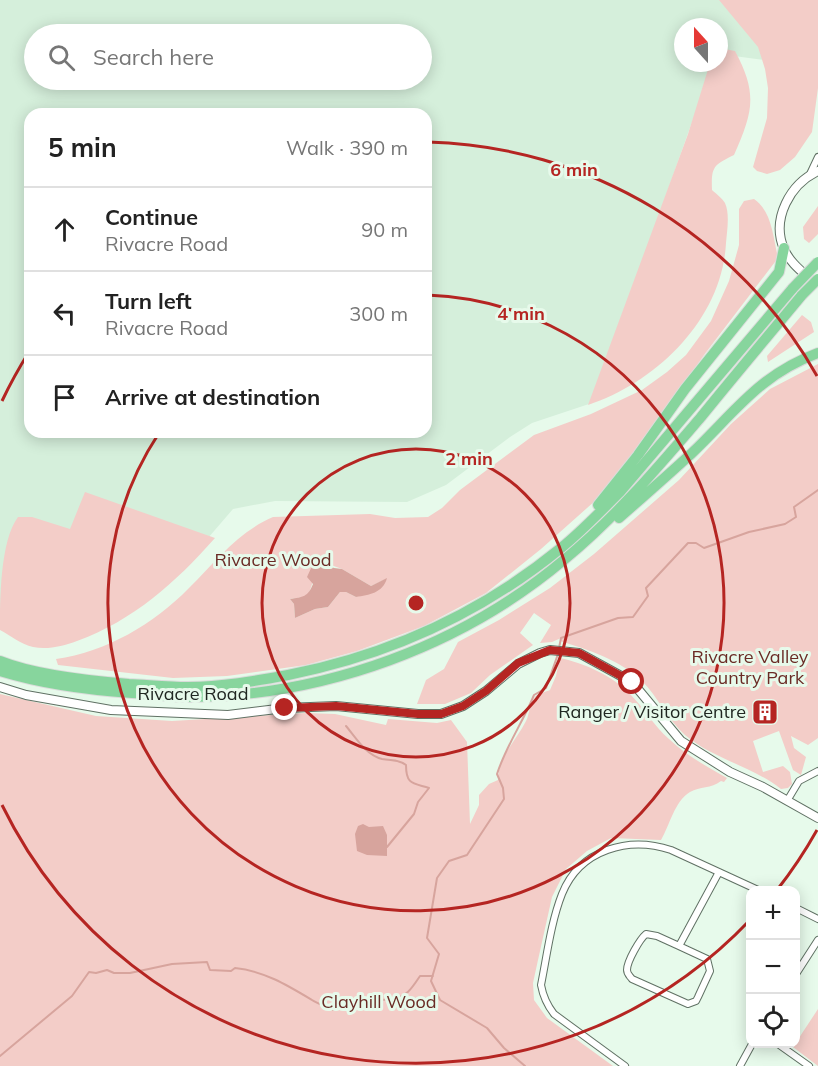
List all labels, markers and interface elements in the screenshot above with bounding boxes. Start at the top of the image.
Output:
north arrow [674,18,728,72]
search box [24,24,432,90]
icon: search [45,41,78,74]
text: Search here [93,43,214,71]
text: 5 min [48,131,117,164]
text: Walk · 390 m [286,135,408,160]
text: 6 min [550,158,598,181]
text: Continue [105,203,198,231]
icon: ahead [48,213,81,246]
text: 90 m [361,217,408,242]
text: Rivacre Road [105,231,228,256]
text: Turn left [105,287,192,315]
icon: left [48,297,81,330]
text: 300 m [349,301,408,326]
text: 4 min [497,302,545,325]
text: Rivacre Road [105,315,228,340]
icon: arrive [48,381,81,414]
text: Arrive at destination [105,383,320,411]
text: 2 min [445,447,493,470]
park label: Rivacre Wood [214,548,332,571]
centre of rings [406,593,426,613]
park label: Rivacre Valley Country Park [692,645,809,689]
route start [618,668,644,694]
street label: Rivacre Road [138,682,248,705]
route end [271,694,297,720]
building icon: Ranger / Visitor Centre [750,697,780,727]
place label: Ranger / Visitor Centre [558,700,746,723]
map controls [746,886,800,1048]
button: + [746,886,800,940]
button: − [746,940,800,994]
park label: Clayhill Wood [321,990,437,1013]
button: locate [746,994,800,1048]

